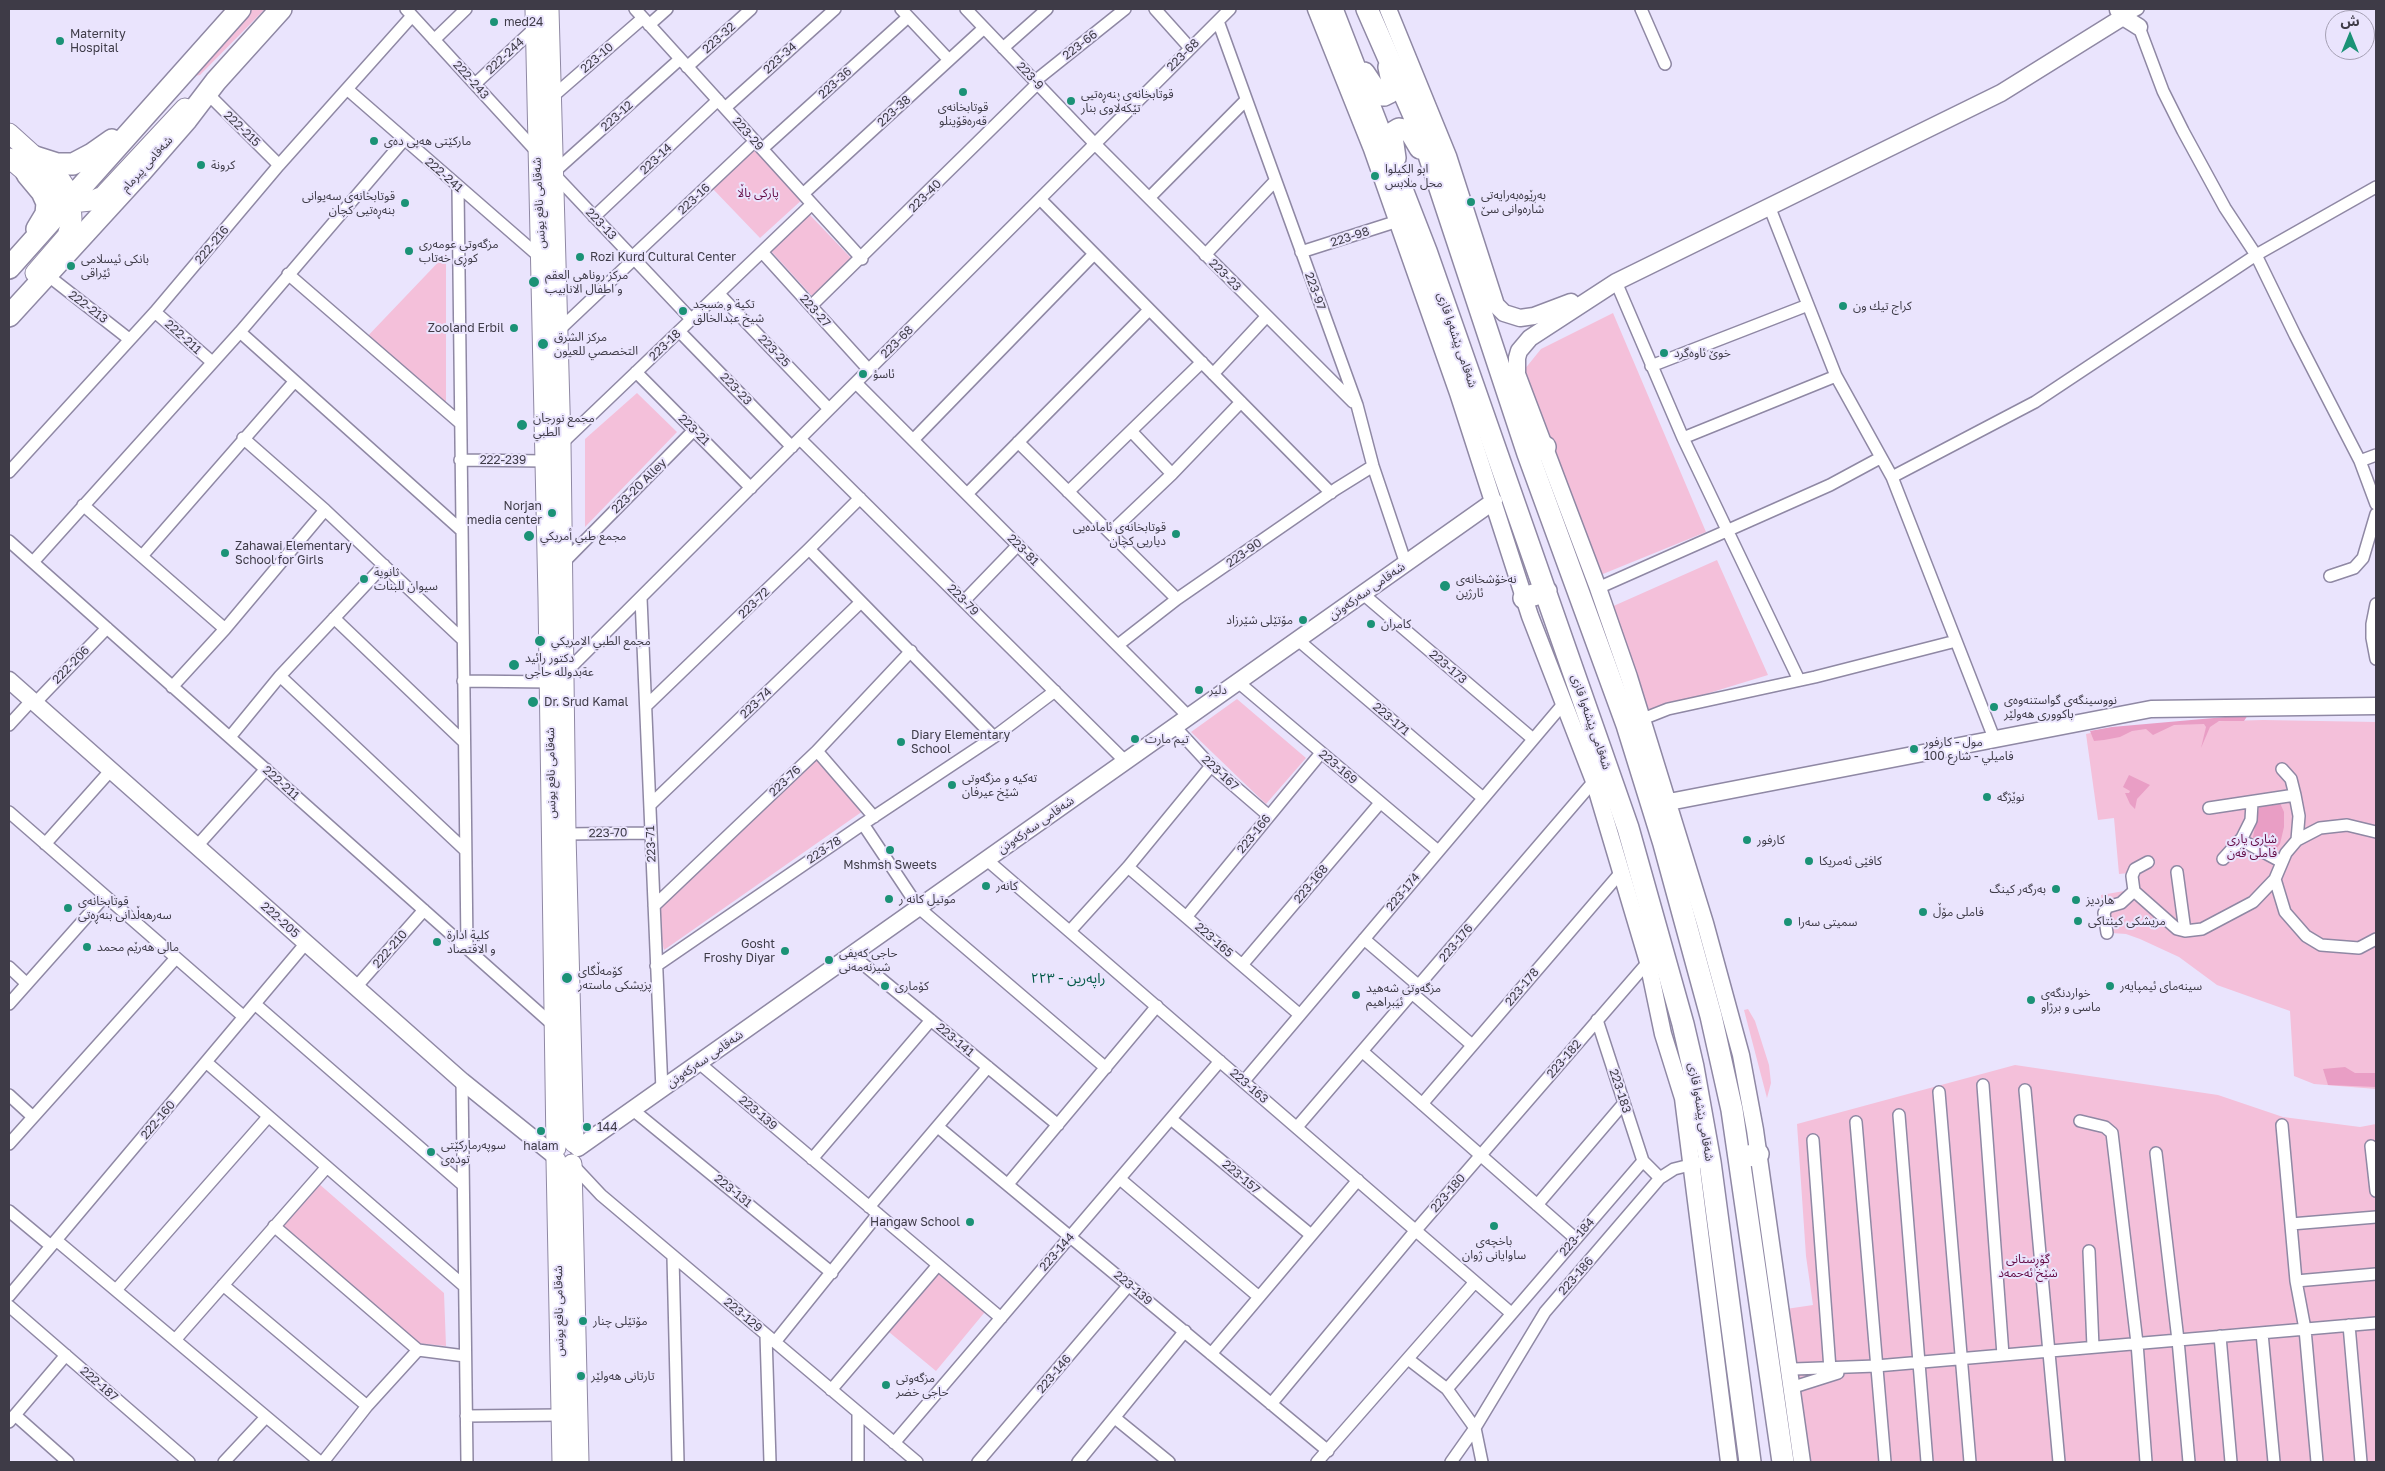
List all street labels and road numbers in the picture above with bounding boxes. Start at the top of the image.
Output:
street label: 223-32 [700,19,738,57]
street label: 223-66 [1060,27,1100,63]
street label: 222-244 [483,35,527,77]
street label: 223-68 [1164,36,1202,74]
street label: 223-34 [760,39,800,77]
street label: 223-10 [578,40,616,76]
street label: 222-243 [450,58,492,102]
street label: 223-9 [1013,59,1047,93]
street label: 223-36 [815,64,855,102]
street label: 223-38 [874,92,914,130]
street label: 223-12 [598,98,636,134]
street label: 222-215 [221,108,263,150]
street label: 223-29 [729,114,767,154]
street label: شەقامی پیرمام [118,133,176,195]
street label: 223-14 [637,141,675,177]
street label: 222-241 [422,155,466,195]
street label: شەقامی نافع یونس [529,157,549,249]
street label: 223-40 [906,177,944,215]
street label: 223-16 [675,181,713,217]
street label: 223-13 [583,205,619,243]
street label: 222-216 [192,223,232,267]
street label: 223-98 [1329,224,1371,250]
street label: 223-23 [1206,256,1244,294]
street label: 223-97 [1302,270,1328,312]
street label: 222-213 [66,288,110,326]
street label: شەقامی پێشەوا قازی [1434,290,1480,390]
street label: 223-27 [797,292,833,330]
street label: 222-211 [162,317,204,357]
street label: 223-68 [878,323,916,361]
street label: 223-18 [646,326,684,364]
street label: 223-25 [755,332,793,370]
street label: 223-23 [717,370,755,408]
street label: 223-21 [675,411,713,449]
street label: 222-239 [480,453,526,467]
street label: 223-20 Alley [609,456,669,516]
street label: 223-81 [1004,531,1042,569]
street label: 223-90 [1223,536,1265,570]
street label: شەقامی سەرکەوتن [1326,559,1408,623]
street label: 223-79 [944,581,982,619]
street label: 223-72 [735,585,773,621]
street label: 222-206 [49,643,93,687]
street label: 223-173 [1426,647,1470,687]
street label: شەقامی پێشەوا قازی [1568,672,1614,772]
street label: 223-74 [737,684,775,722]
street label: 223-171 [1370,700,1412,738]
street label: شەقامی نافع یونس [543,727,559,819]
street label: 223-169 [1316,747,1360,787]
street label: 223-167 [1199,752,1241,794]
street label: 223-76 [766,762,804,800]
street label: 222-211 [260,763,302,803]
street label: شەقامی سەرکەوتن [995,793,1077,857]
street label: 223-166 [1234,812,1274,856]
street label: 223-70 [589,825,627,841]
street label: 223-71 [643,825,659,863]
street label: 223-78 [804,833,844,867]
street label: 223-168 [1291,862,1331,906]
street label: 223-174 [1383,870,1423,914]
street label: 222-205 [258,899,302,941]
street label: 223-165 [1192,920,1236,960]
street label: 223-176 [1436,921,1476,965]
street label: 222-210 [370,927,410,971]
street label: 223-178 [1502,965,1542,1009]
street label: 223-141 [933,1020,977,1060]
street label: شەقامی سەرکەوتن [664,1027,746,1091]
street label: 223-182 [1544,1037,1584,1081]
street label: شەقامی پێشەوا قازی [1685,1062,1717,1162]
street label: 223-163 [1227,1066,1271,1106]
street label: 223-183 [1606,1067,1634,1115]
street label: 223-139 [736,1093,780,1133]
street label: 222-160 [138,1098,178,1142]
street label: 223-157 [1219,1157,1263,1197]
street label: 223-180 [1427,1171,1469,1215]
street label: 223-131 [711,1172,755,1210]
street label: 223-184 [1556,1215,1598,1259]
street label: 223-144 [1036,1230,1078,1274]
street label: 223-186 [1556,1254,1596,1298]
street label: شەقامی نافع یونس [551,1265,567,1357]
street label: 223-139 [1111,1268,1155,1308]
street label: 223-129 [721,1295,765,1335]
street label: 223-146 [1034,1352,1074,1396]
street label: 222-187 [77,1364,121,1404]

